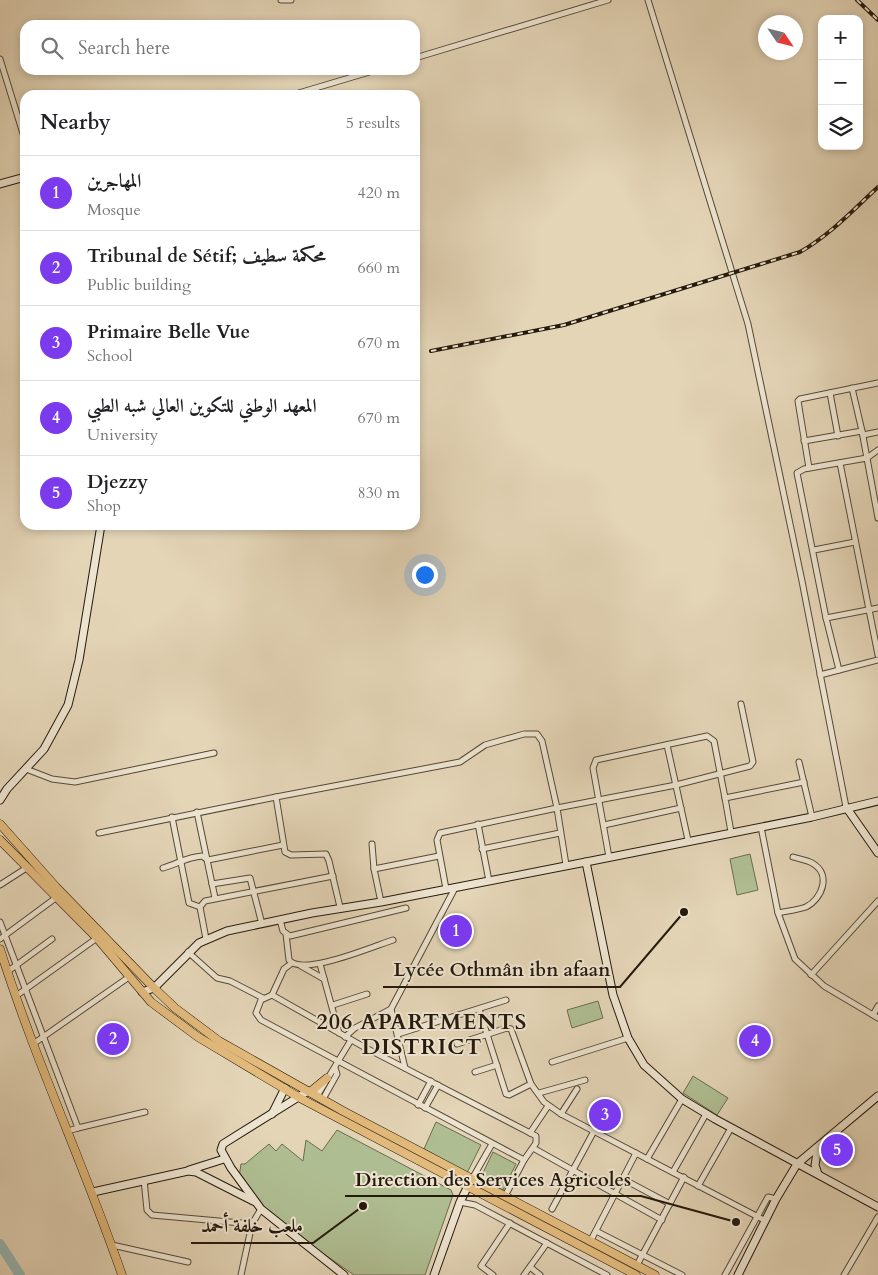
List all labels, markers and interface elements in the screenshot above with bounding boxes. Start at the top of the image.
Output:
north arrow [758,15,803,60]
map controls [818,15,863,150]
button: + [818,15,863,60]
search box [20,20,420,75]
icon: search [38,34,66,62]
text: Search here [78,35,170,61]
button: − [818,60,863,105]
button: layers [818,105,863,150]
text: Nearby [40,108,111,137]
text: 5 results [346,112,400,134]
text: المهاجرين [87,168,141,194]
text: 1 [52,182,60,204]
text: 420 m [358,182,400,204]
text: Mosque [87,199,141,221]
text: Tribunal de Sétif; محكمة سطيف [87,243,326,269]
text: 2 [52,257,60,279]
text: 660 m [358,257,400,279]
text: Public building [87,274,191,296]
text: Primaire Belle Vue [87,319,250,345]
text: 3 [52,332,60,354]
text: 670 m [358,332,400,354]
text: School [87,345,132,367]
text: المعهد الوطني للتكوين العالي شبه الطبي [87,393,317,419]
text: 4 [52,407,60,429]
text: 670 m [358,407,400,429]
text: University [87,424,158,446]
text: Djezzy [87,469,148,495]
text: 5 [52,482,60,504]
text: 830 m [358,482,400,504]
text: Shop [87,495,121,517]
your location [412,562,438,588]
pin: 1 [440,912,472,950]
callout: Lycée Othmân ibn afaan [383,953,620,987]
text: Lycée Othmân ibn afaan [394,957,611,983]
district label: 206 APARTMENTS DISTRICT [317,1007,527,1062]
pin: 2 [97,1020,129,1058]
pin: 4 [739,1022,771,1060]
pin: 3 [589,1096,621,1134]
pin: 5 [821,1131,853,1169]
callout: Direction des Services Agricoles [345,1162,641,1196]
text: Direction des Services Agricoles [355,1167,631,1193]
callout: ملعب خلفة أحمد [191,1209,313,1243]
text: ملعب خلفة أحمد [201,1212,303,1239]

